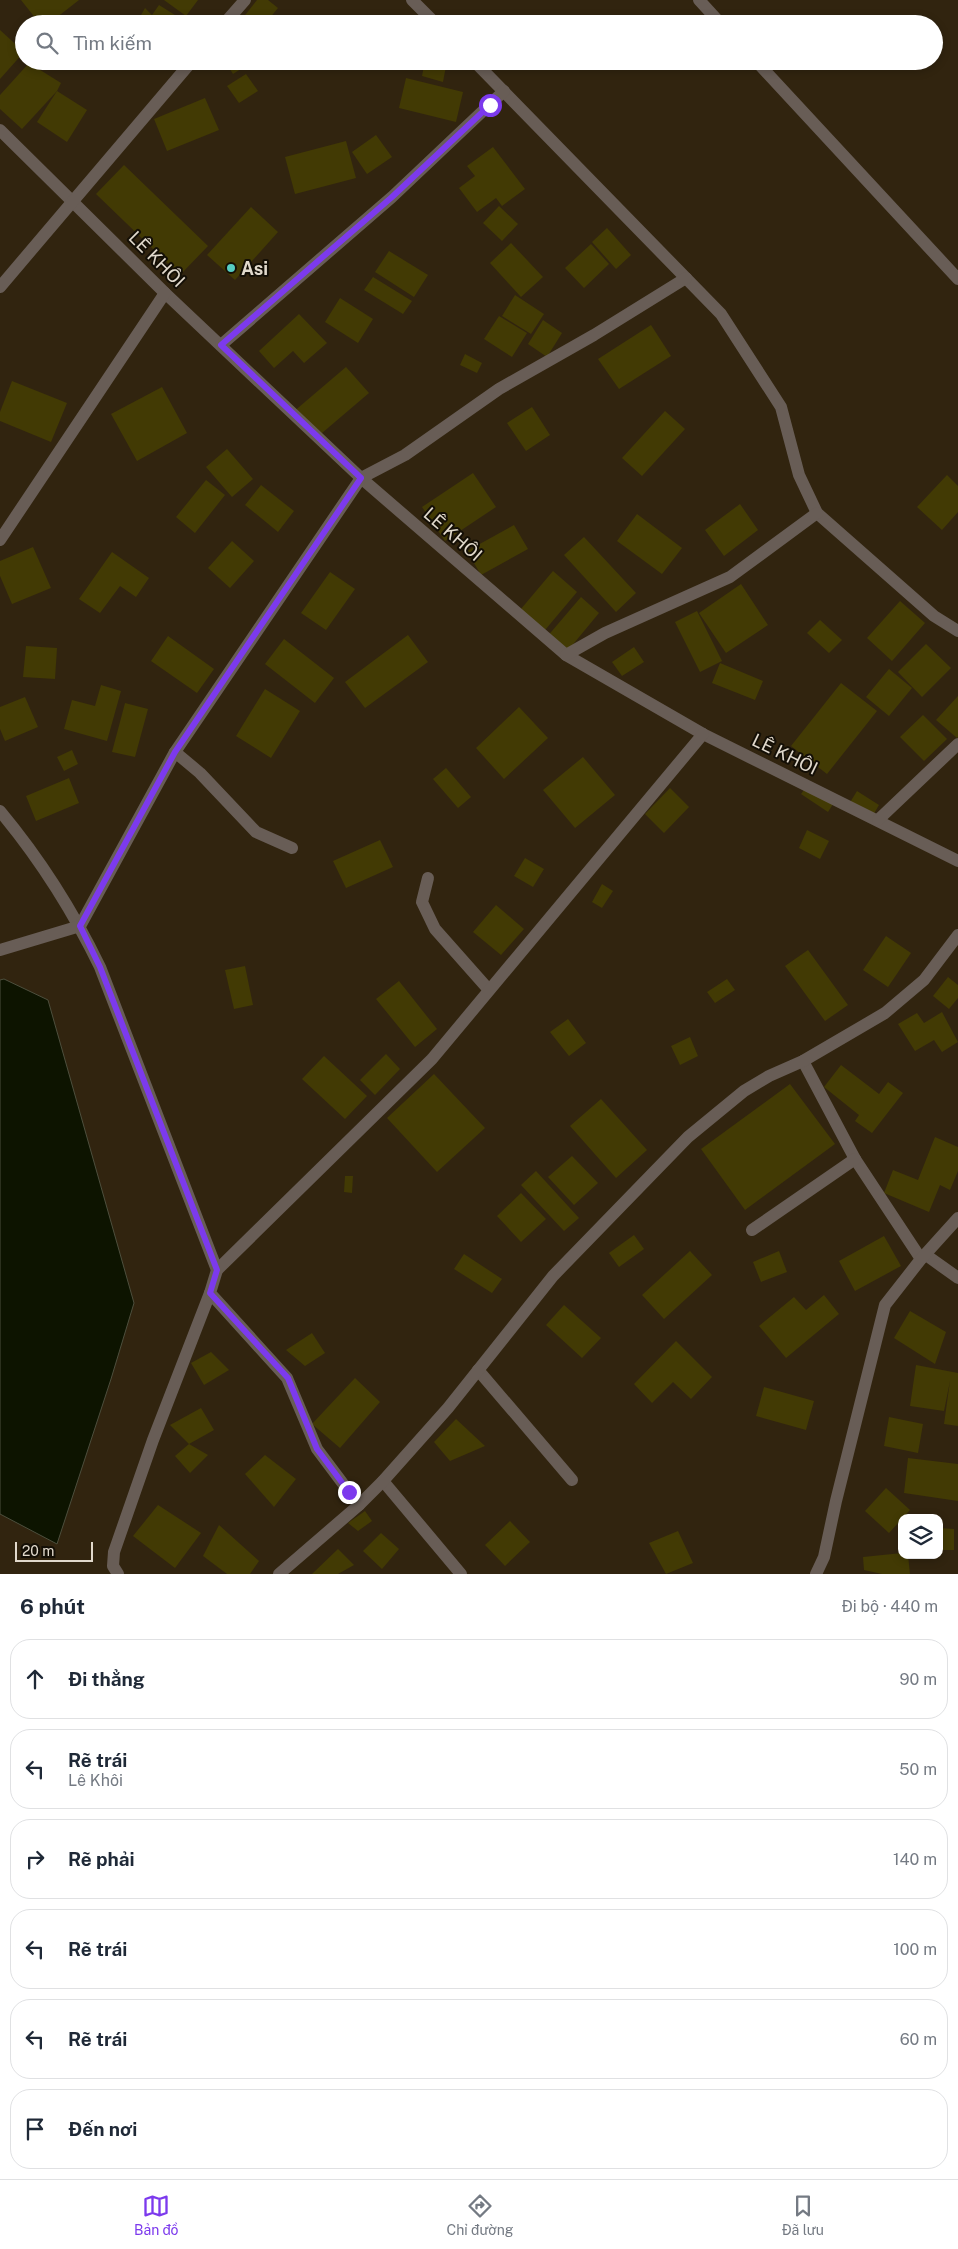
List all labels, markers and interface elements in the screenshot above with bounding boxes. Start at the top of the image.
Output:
search box [15,15,943,70]
icon: search [33,29,61,57]
text: Tìm kiếm [73,32,152,54]
route start [479,94,502,117]
street label: LÊ KHÔI [125,227,189,291]
place label: Asi [241,258,268,279]
marker: Asi [225,262,237,274]
street label: LÊ KHÔI [420,503,486,565]
street label: LÊ KHÔI [749,729,821,779]
route end [338,1481,361,1504]
map controls [898,1514,943,1559]
button: layers [898,1514,943,1559]
scale bar [15,1539,92,1562]
text: 20 m [22,1543,54,1559]
text: 6 phút [20,1594,85,1619]
text: Đi bộ · 440 m [841,1597,938,1616]
icon: ahead [21,1665,49,1693]
text: Đi thẳng [68,1668,145,1690]
text: 90 m [900,1670,937,1689]
text: Rẽ trái [68,1749,127,1771]
icon: left [21,1755,49,1783]
text: 50 m [899,1760,937,1779]
text: Lê Khôi [68,1771,123,1790]
icon: right [21,1845,49,1873]
text: Rẽ phải [68,1848,135,1870]
text: 140 m [893,1850,937,1869]
icon: left [21,1935,49,1963]
text: Rẽ trái [68,1938,127,1960]
text: 100 m [893,1940,937,1959]
icon: left [21,2025,49,2053]
text: Rẽ trái [68,2028,127,2050]
text: 60 m [900,2030,937,2049]
icon: arrive [21,2115,49,2143]
text: Đến nơi [68,2118,137,2140]
tab: Bản đồ [134,2192,179,2238]
tab: Chỉ đường [447,2192,514,2238]
tab: Đã lưu [782,2192,824,2238]

